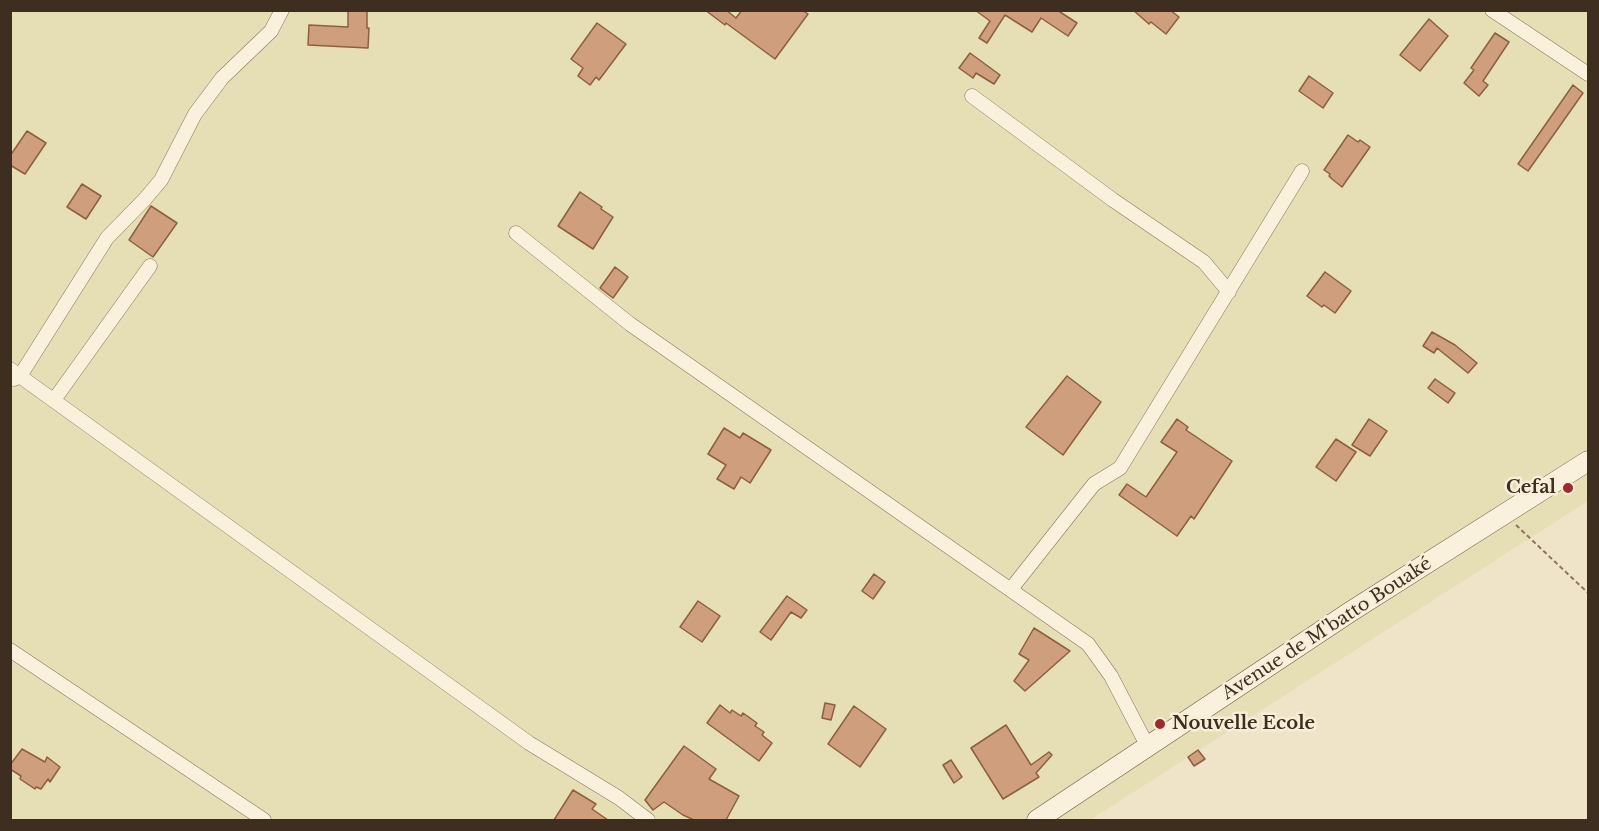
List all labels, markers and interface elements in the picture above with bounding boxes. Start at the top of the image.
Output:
place label: Cefal [1506,477,1556,499]
marker: Cefal [1561,481,1575,495]
street label: Avenue de M'batto Bouaké [1218,553,1436,705]
place label: Nouvelle Ecole [1172,713,1315,735]
marker: Nouvelle Ecole [1153,717,1167,731]

